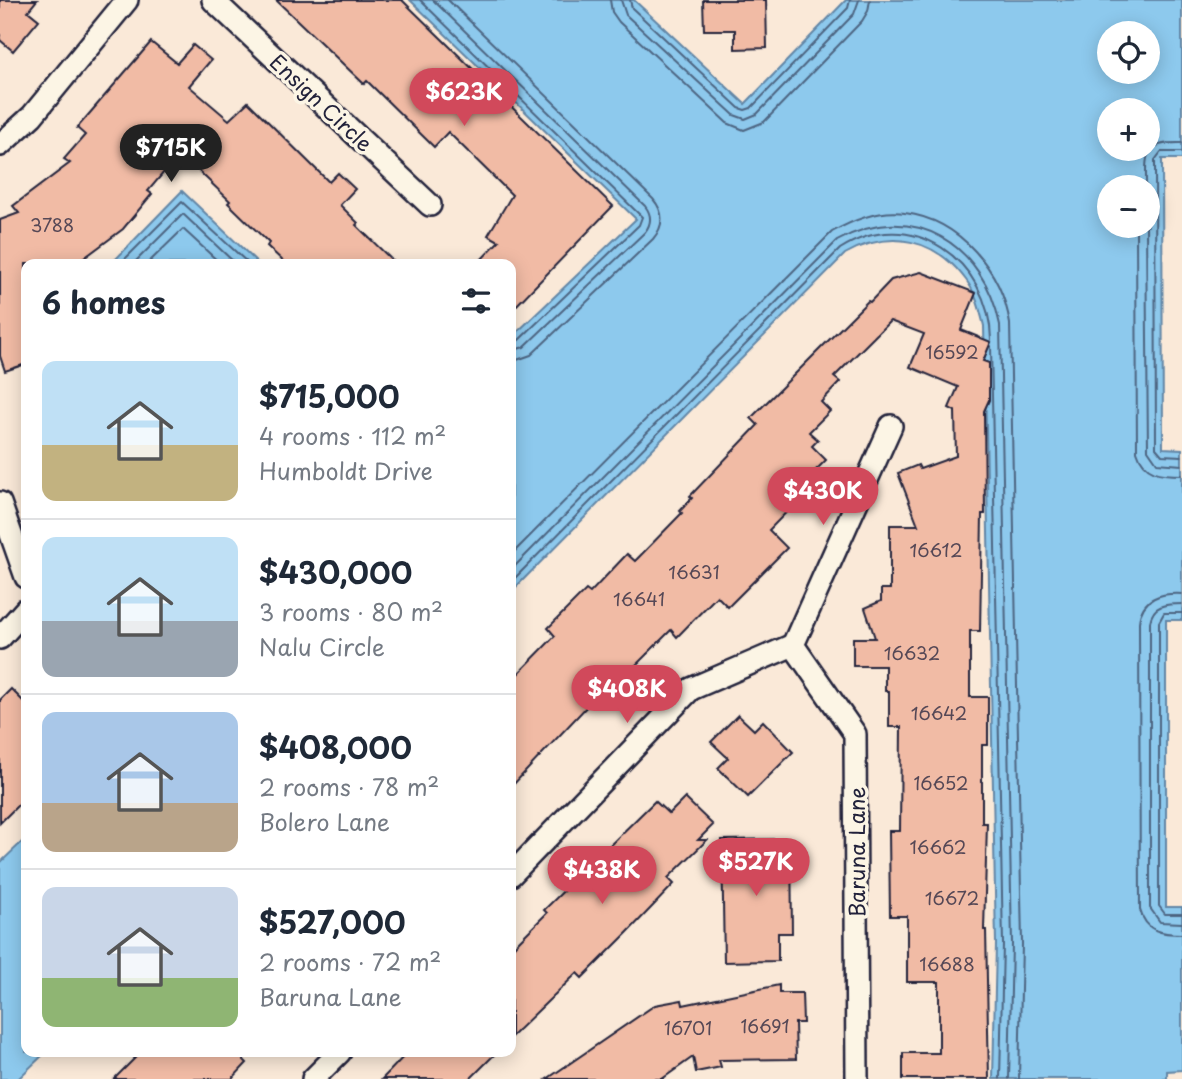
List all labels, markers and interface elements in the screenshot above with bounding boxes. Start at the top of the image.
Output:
map controls [1097,21,1160,238]
button: locate [1097,21,1160,84]
street label: Ensign Circle [263,46,381,158]
pin: $623K [415,68,513,128]
text: $623K [425,73,503,108]
button: + [1097,98,1160,161]
pin: $715K [122,124,220,184]
text: $715K [136,129,206,164]
button: − [1097,175,1160,238]
house number: 3788 [30,211,74,238]
text: 6 homes [42,279,165,324]
icon: filters [457,282,495,320]
house number: 16592 [925,338,979,365]
text: $715,000 [259,373,400,418]
icon: home [98,389,182,473]
text: 4 rooms · 112 m² [259,418,446,453]
text: Humboldt Drive [259,453,433,488]
pin: $430K [774,468,872,527]
text: $430K [783,472,863,507]
house number: 16612 [910,536,962,563]
text: $430,000 [259,549,412,594]
house number: 16631 [668,558,720,585]
icon: home [98,565,182,649]
house number: 16641 [613,585,665,612]
text: 3 rooms · 80 m² [259,594,443,629]
text: Nalu Circle [259,629,385,664]
house number: 16632 [884,639,940,666]
pin: $408K [578,666,676,725]
text: $408K [587,670,667,705]
house number: 16642 [911,699,967,726]
text: $408,000 [259,724,412,769]
icon: home [98,740,182,824]
text: 2 rooms · 78 m² [259,769,439,804]
house number: 16652 [913,769,969,796]
street label: Baruna Lane [840,787,872,917]
text: Bolero Lane [259,804,390,839]
house number: 16662 [909,833,967,860]
pin: $527K [707,838,805,898]
text: $527K [719,843,793,878]
pin: $438K [553,846,651,906]
text: $438K [564,851,640,886]
house number: 16672 [925,884,979,911]
text: $527,000 [259,899,406,944]
icon: home [98,915,182,999]
text: 2 rooms · 72 m² [259,944,441,979]
house number: 16688 [919,950,975,977]
text: Baruna Lane [259,979,402,1014]
house number: 16691 [740,1012,790,1039]
house number: 16701 [664,1014,712,1041]

